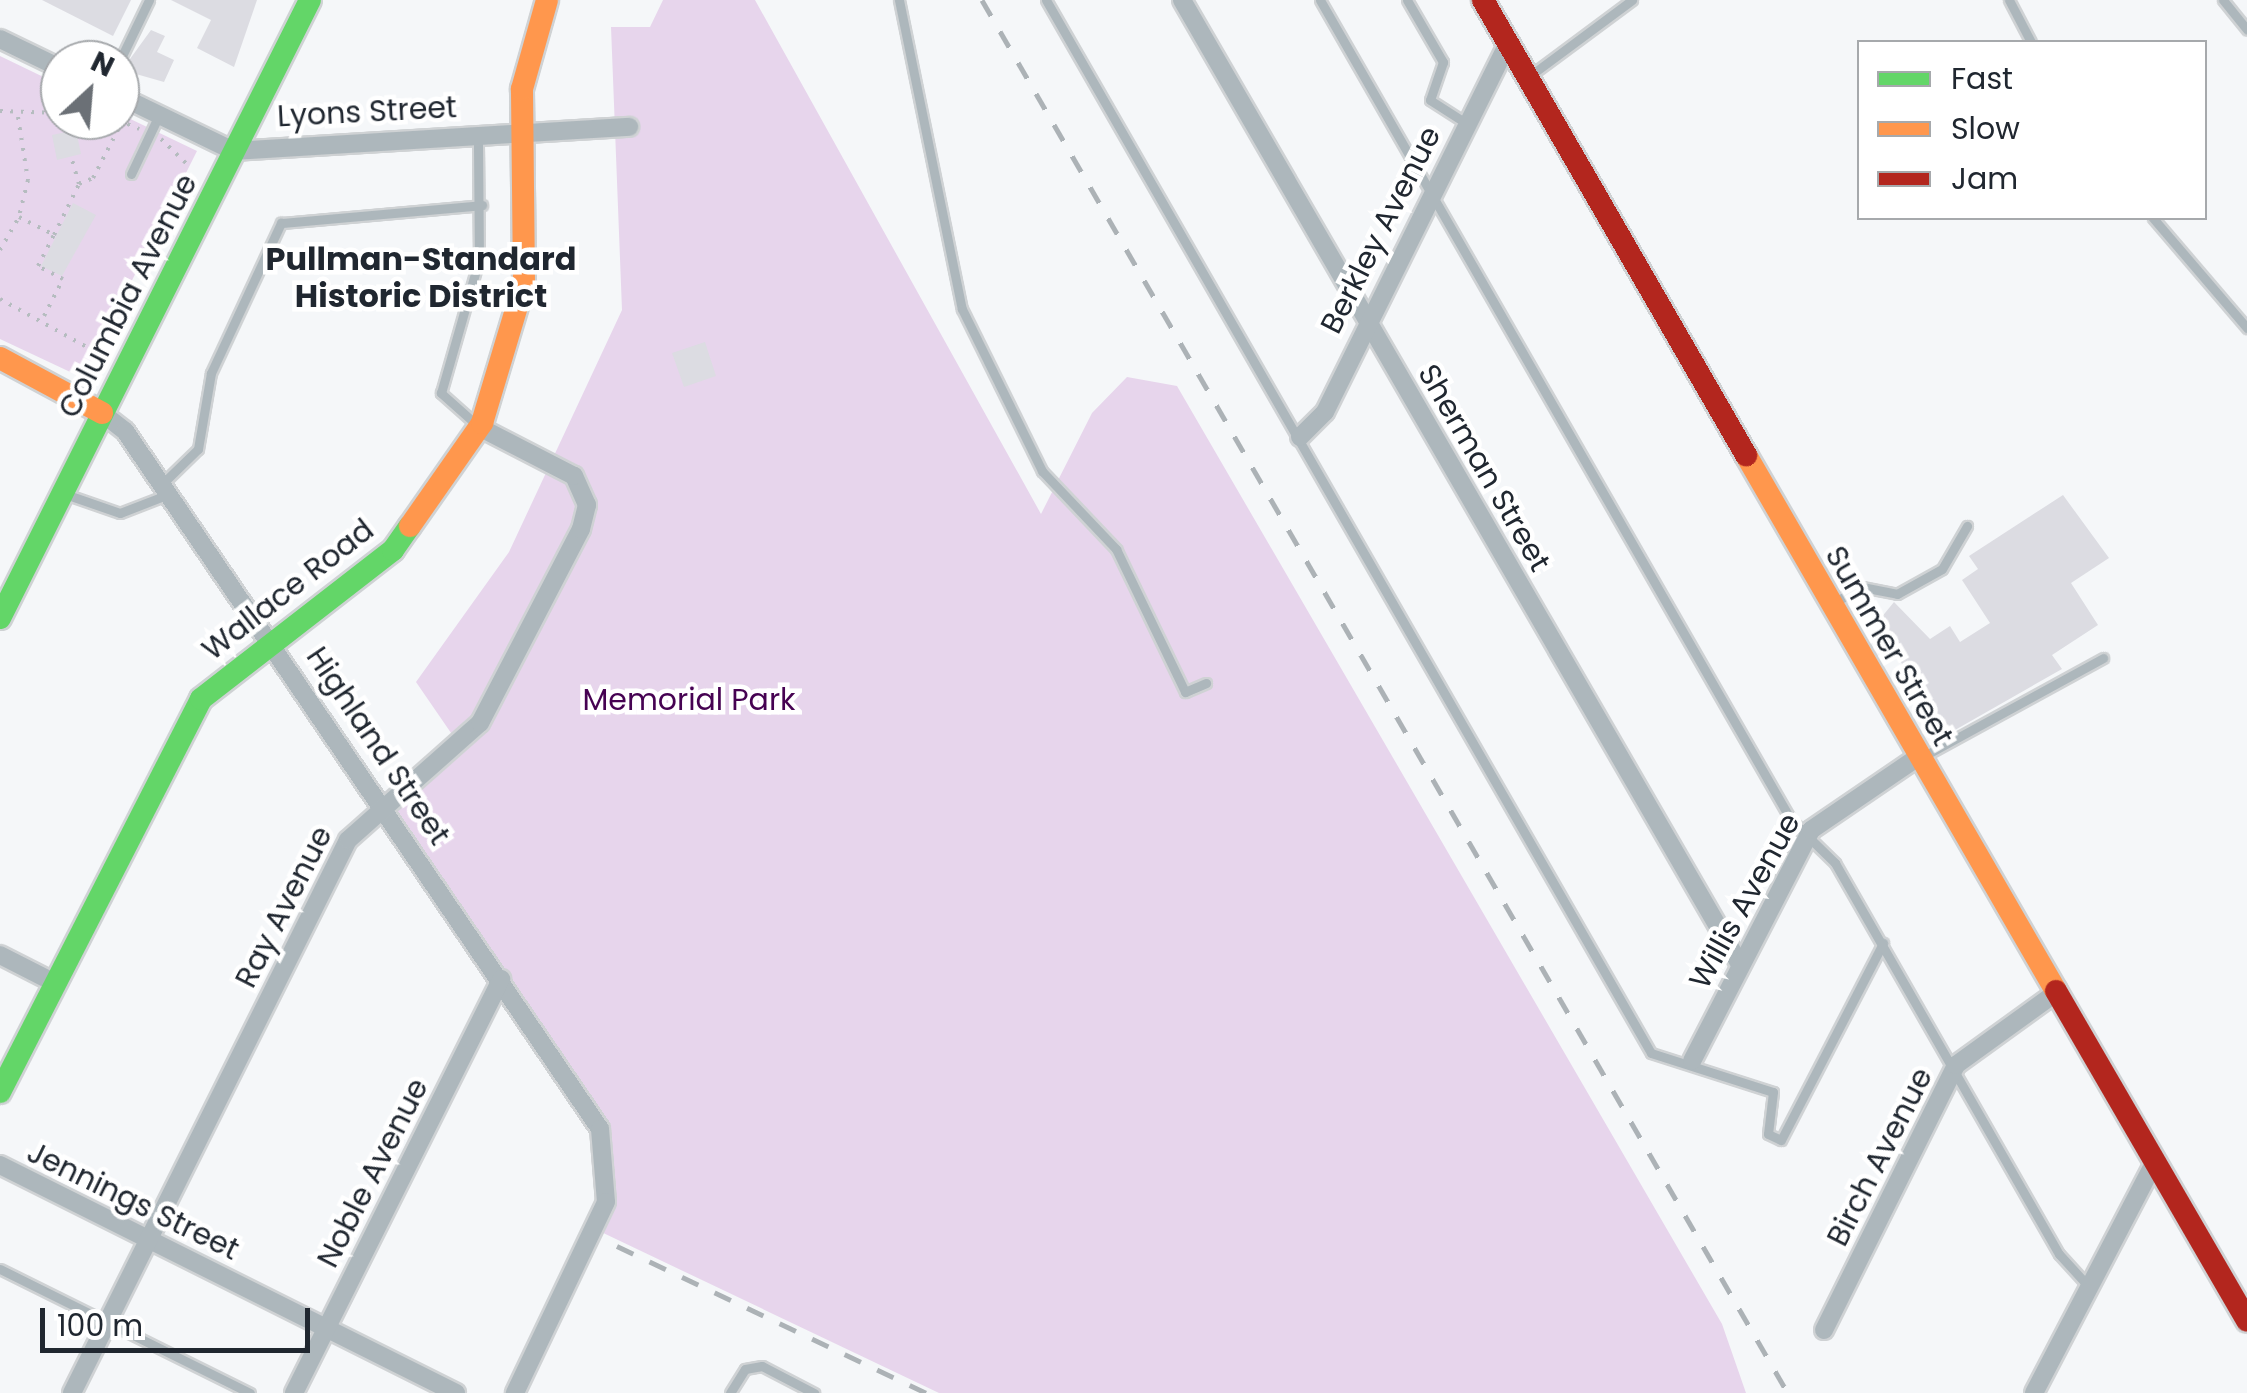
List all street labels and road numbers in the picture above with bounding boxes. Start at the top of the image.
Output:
street label: Lyons Street [276,89,458,135]
street label: Berkley Avenue [1313,121,1449,339]
street label: Columbia Avenue [51,168,205,424]
street label: Sherman Street [1410,358,1558,578]
street label: Wallace Road [195,512,381,668]
street label: Summer Street [1817,540,1961,752]
street label: Highland Street [299,640,457,852]
street label: Willis Avenue [1682,807,1808,995]
street label: Ray Avenue [228,820,340,994]
street label: Birch Avenue [1820,1062,1940,1252]
street label: Noble Avenue [310,1073,436,1273]
street label: Jennings Street [21,1134,245,1268]

